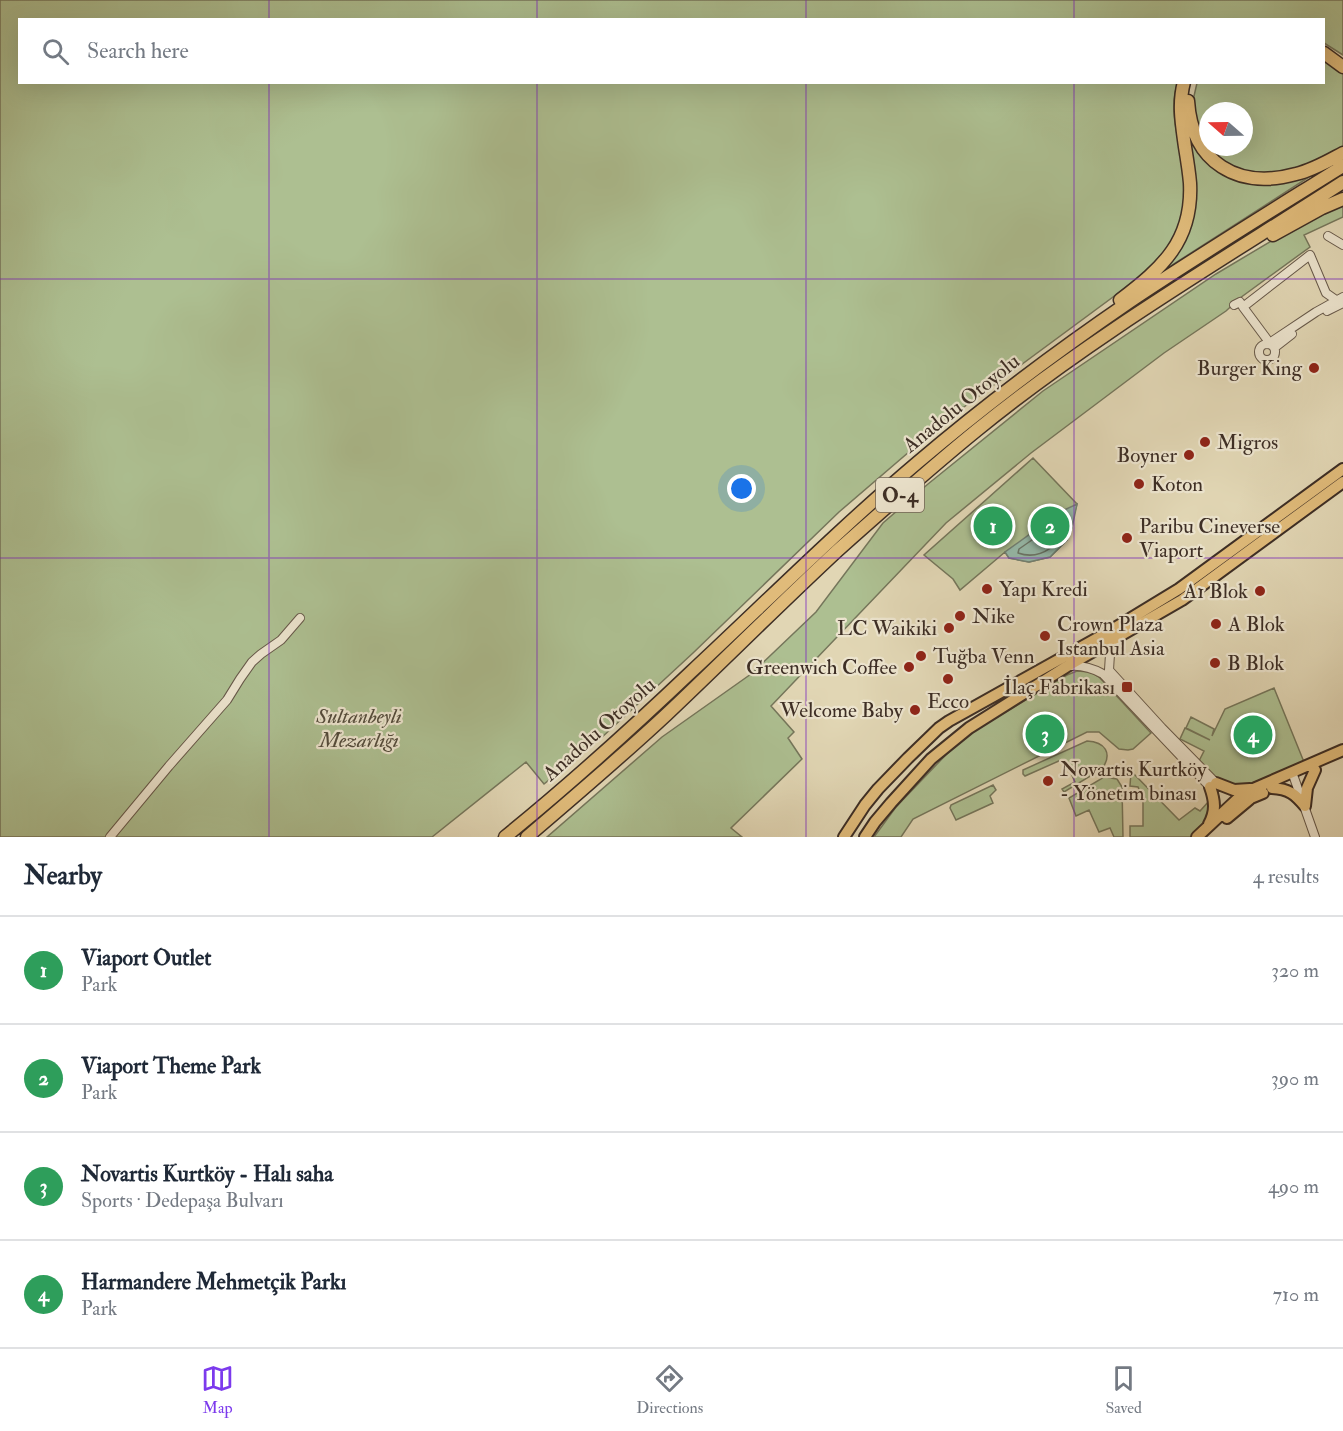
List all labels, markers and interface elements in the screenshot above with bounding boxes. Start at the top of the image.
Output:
search box [18,18,1325,84]
icon: search [39,35,72,68]
text: Search here [87,37,189,65]
north arrow [1199,102,1253,156]
street label: Anadolu Otoyolu [897,348,1025,459]
place label: Burger King [1197,355,1303,382]
marker: Burger King [1307,361,1321,375]
place label: Migros [1217,429,1278,456]
marker: Migros [1198,435,1212,449]
place label: Boyner [1117,442,1177,469]
marker: Boyner [1182,448,1196,462]
place label: Koton [1151,471,1203,498]
your location [727,474,756,503]
marker: Koton [1132,477,1146,491]
road number: O-4 [876,478,924,512]
pin: 1 [974,504,1012,548]
pin: 2 [1030,504,1070,548]
place label: Paribu Cineverse Viaport [1139,513,1280,564]
marker: Paribu Cineverse Viaport [1120,531,1134,545]
place label: Yapı Kredi [999,576,1088,603]
place label: A1 Blok [1183,578,1248,605]
marker: Yapı Kredi [980,582,994,596]
marker: A1 Blok [1253,584,1267,598]
place label: Nike [972,603,1015,630]
marker: Nike [953,609,967,623]
place label: Crown Plaza Istanbul Asia [1057,611,1165,662]
place label: A Blok [1227,611,1285,638]
place label: LC Waikiki [837,615,937,642]
marker: A Blok [1209,617,1223,631]
marker: LC Waikiki [942,621,956,635]
marker: Crown Plaza Istanbul Asia [1038,629,1052,643]
place label: Tuğba Venn [933,643,1035,670]
marker: Tuğba Venn [914,649,928,663]
place label: B Blok [1227,650,1284,677]
place label: Greenwich Coffee [746,654,897,681]
marker: B Blok [1208,656,1222,670]
marker: Greenwich Coffee [902,660,916,674]
street label: Anadolu Otoyolu [536,671,662,788]
marker: Ecco [941,672,955,686]
place label: İlaç Fabrikası [1003,674,1115,701]
marker: İlaç Fabrikası [1120,680,1134,694]
place label: Ecco [927,688,969,715]
place label: Welcome Baby [779,697,904,724]
park label: Sultanbeyli Mezarlığı [315,703,402,754]
marker: Welcome Baby [908,703,922,717]
pin: 3 [1026,712,1064,756]
pin: 4 [1234,712,1272,758]
place label: Novartis Kurtköy - Yönetim binası [1060,756,1207,807]
marker: Novartis Kurtköy - Yönetim binası [1041,774,1055,788]
text: Nearby [24,860,102,892]
text: 4 results [1253,864,1319,889]
text: Viaport Outlet [81,944,211,972]
text: 1 [40,958,47,983]
text: 320 m [1271,958,1319,983]
text: Park [81,972,117,997]
text: Viaport Theme Park [81,1052,261,1080]
text: 2 [38,1066,49,1091]
text: 390 m [1271,1066,1319,1091]
text: Park [81,1080,117,1105]
text: Novartis Kurtköy - Halı saha [81,1160,333,1188]
text: 3 [40,1174,47,1199]
text: 490 m [1268,1174,1319,1199]
text: Sports · Dedepaşa Bulvarı [81,1188,284,1213]
text: Harmandere Mehmetçik Parkı [81,1268,346,1296]
text: 4 [38,1282,49,1307]
text: 710 m [1273,1282,1319,1307]
text: Park [81,1296,117,1321]
tab: Map [201,1362,234,1418]
tab: Directions [636,1362,703,1418]
tab: Saved [1105,1362,1142,1418]

